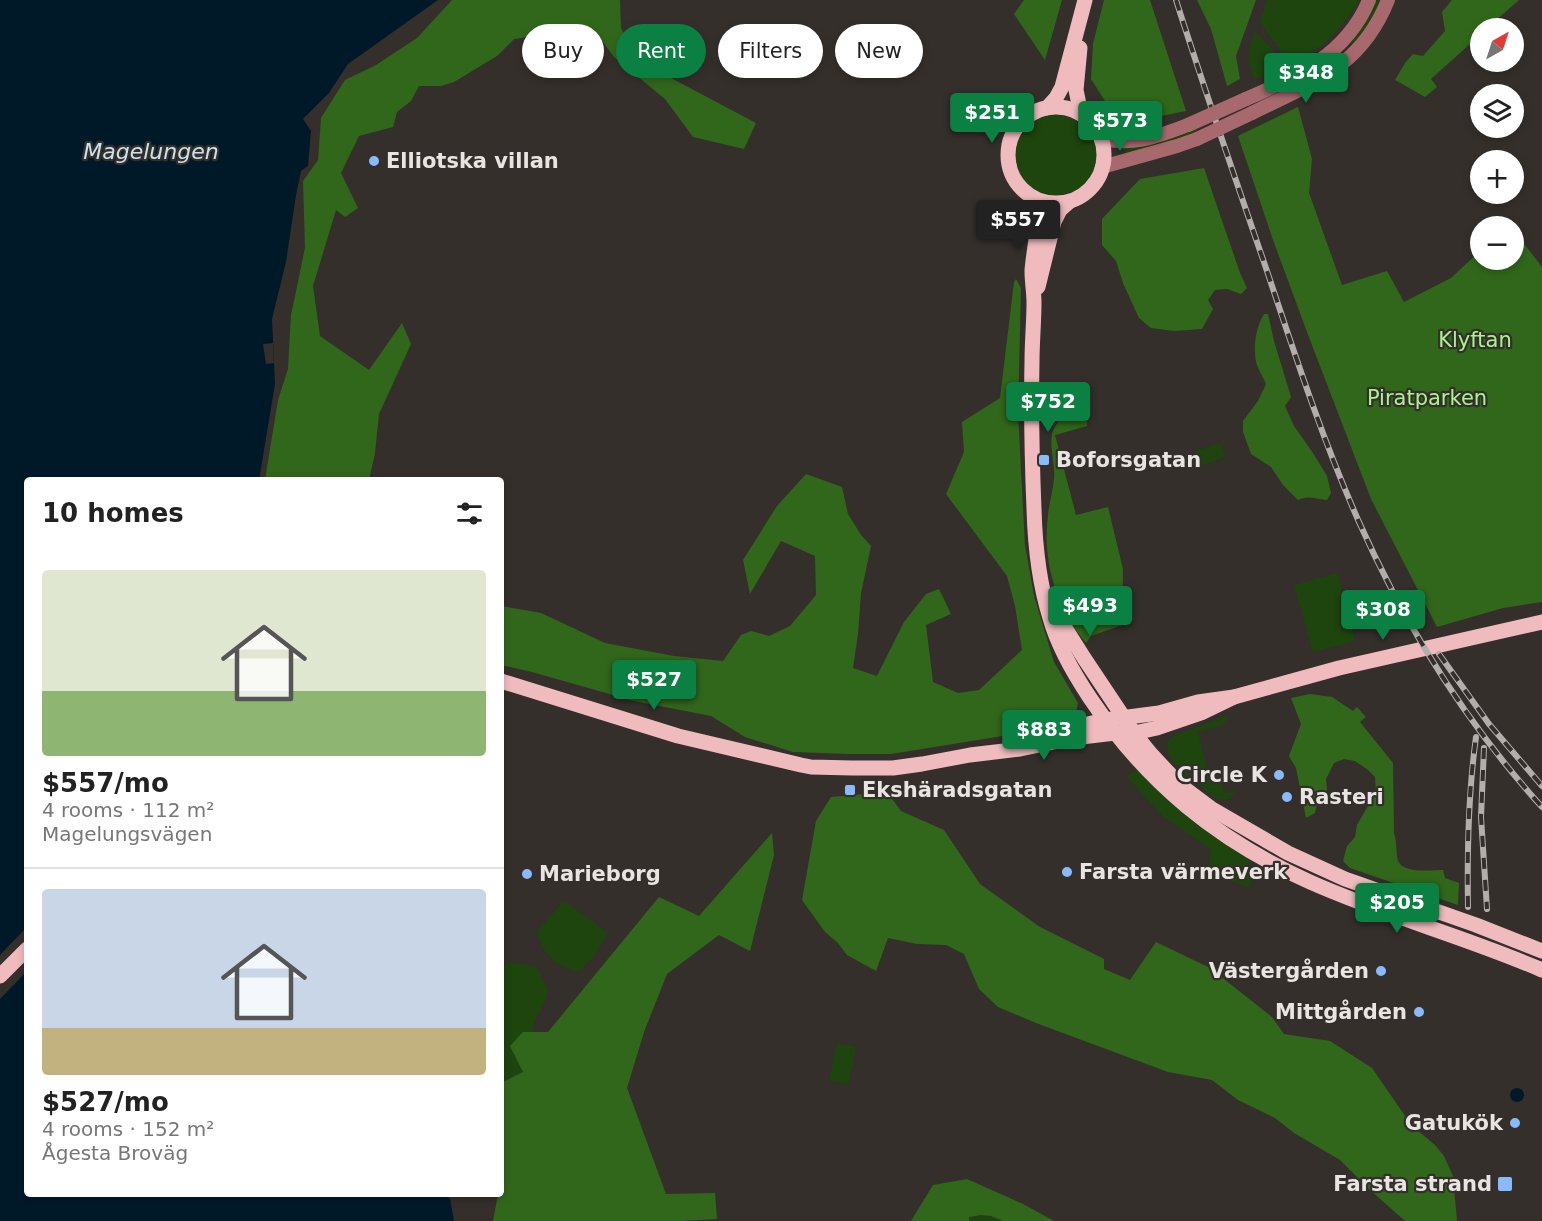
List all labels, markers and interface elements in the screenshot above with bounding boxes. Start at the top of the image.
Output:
north arrow [1470,18,1524,72]
map controls [1470,18,1524,270]
chip: Buy [522,24,604,78]
chip: Rent [616,24,706,78]
chip: Filters [718,24,823,78]
chip: New [835,24,923,78]
pin: $348 [1270,53,1342,104]
text: $348 [1278,60,1334,84]
button: layers [1470,84,1524,138]
pin: $251 [956,93,1028,144]
text: $251 [964,100,1020,124]
pin: $573 [1084,101,1156,152]
text: $573 [1092,108,1148,132]
water label: Magelungen [83,139,219,164]
place label: Elliotska villan [386,149,559,173]
button: + [1470,150,1524,204]
marker: Elliotska villan [367,154,381,168]
pin: $557 [982,200,1054,251]
text: $557 [990,207,1046,231]
button: − [1470,216,1524,270]
park label: Klyftan [1438,328,1512,352]
pin: $752 [1012,382,1084,433]
park label: Piratparken [1367,386,1487,410]
text: $752 [1020,389,1076,413]
place label: Boforsgatan [1056,448,1201,472]
marker: Boforsgatan [1037,453,1051,467]
icon: filters [453,497,486,530]
text: 10 homes [42,498,184,528]
pin: $493 [1054,586,1126,637]
pin: $308 [1347,590,1419,641]
text: $493 [1062,593,1118,617]
text: $308 [1355,597,1411,621]
icon: home [210,609,318,717]
pin: $527 [618,660,690,711]
text: $527 [626,667,682,691]
pin: $883 [1008,710,1080,761]
text: $883 [1016,717,1072,741]
place label: Circle K [1177,763,1268,787]
text: $557/mo [42,768,169,798]
marker: Circle K [1272,768,1286,782]
place label: Ekshäradsgatan [862,778,1052,802]
marker: Ekshäradsgatan [843,783,857,797]
place label: Rasteri [1299,785,1384,809]
marker: Rasteri [1280,790,1294,804]
text: 4 rooms · 112 m² [42,798,214,822]
text: Magelungsvägen [42,822,212,846]
place label: Farsta värmeverk [1079,860,1288,884]
place label: Marieborg [539,862,661,886]
marker: Farsta värmeverk [1060,865,1074,879]
marker: Marieborg [520,867,534,881]
pin: $205 [1361,883,1433,934]
text: $205 [1369,890,1425,914]
icon: home [210,928,318,1036]
place label: Västergården [1209,958,1369,983]
marker: Västergården [1374,964,1388,978]
place label: Mittgården [1275,999,1407,1024]
marker: Mittgården [1412,1005,1426,1019]
text: $527/mo [42,1087,169,1117]
place label: Gatukök [1405,1111,1504,1135]
marker: Gatukök [1508,1116,1522,1130]
text: 4 rooms · 152 m² [42,1117,214,1141]
text: Ågesta Broväg [42,1141,188,1165]
place label: Farsta strand [1333,1172,1492,1196]
marker: Farsta strand [1496,1175,1514,1193]

